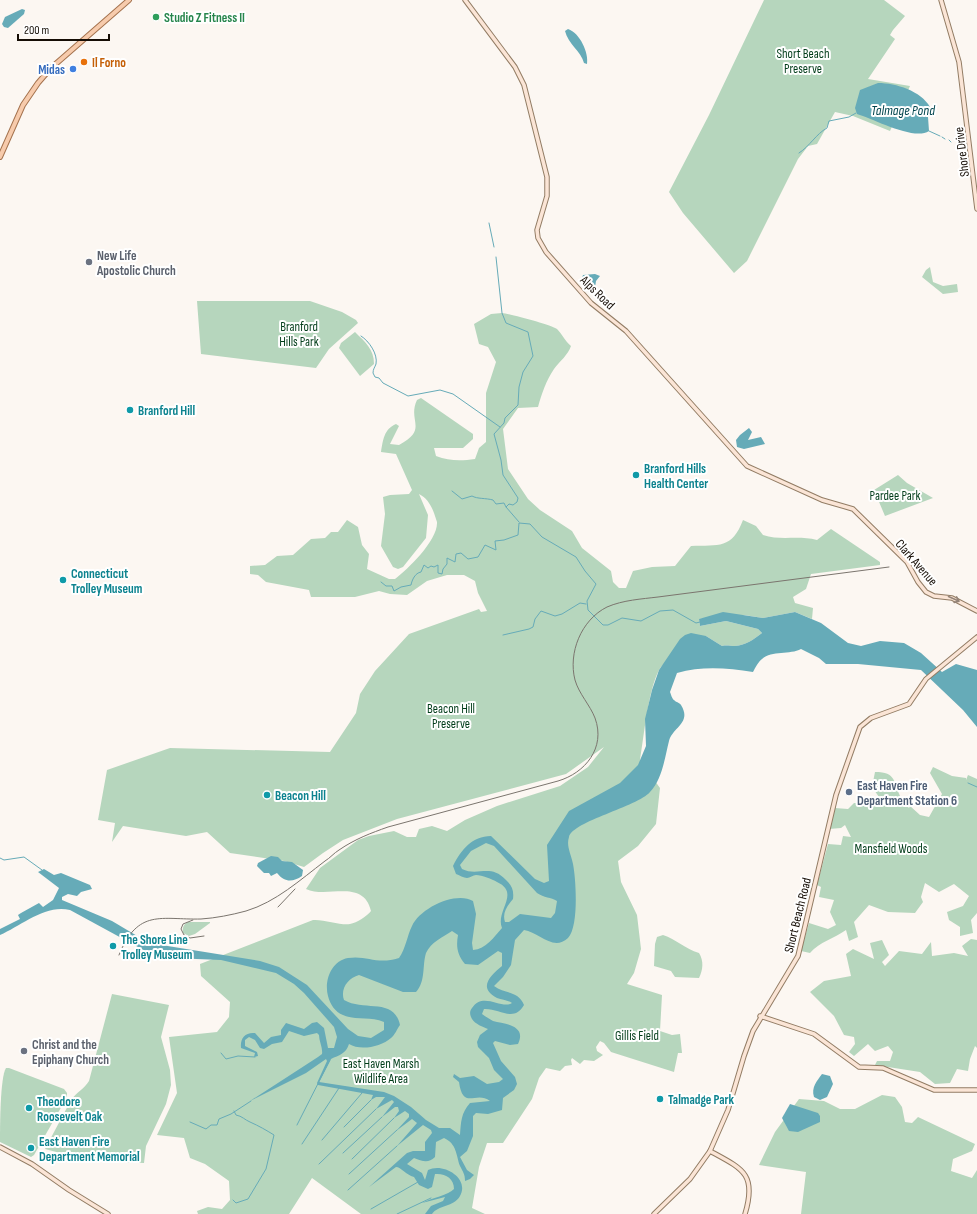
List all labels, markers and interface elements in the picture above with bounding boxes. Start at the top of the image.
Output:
place label: Studio Z Fitness II [164,10,245,26]
marker: Studio Z Fitness II [151,12,161,22]
scale bar [18,16,109,42]
text: 200 m [24,23,50,38]
park label: Short Beach Preserve [776,46,830,77]
place label: Il Forno [92,55,126,71]
marker: Il Forno [79,57,89,67]
place label: Midas [38,62,65,78]
marker: Midas [68,64,78,74]
water label: Talmage Pond [871,102,936,119]
street label: Shore Drive [951,126,973,178]
place label: New Life Apostolic Church [96,248,176,279]
marker: New Life Apostolic Church [84,257,94,267]
street label: Alps Road [576,272,618,313]
park label: Branford Hills Park [279,319,319,350]
place label: Branford Hill [138,403,195,419]
marker: Branford Hill [125,405,135,415]
place label: Branford Hills Health Center [644,461,708,492]
marker: Branford Hills Health Center [631,470,641,480]
park label: Pardee Park [870,488,920,504]
street label: Clark Avenue [892,536,941,589]
place label: Connecticut Trolley Museum [71,566,143,597]
marker: Connecticut Trolley Museum [58,575,68,585]
one-way arrow [948,596,960,604]
park label: Beacon Hill Preserve [427,701,475,732]
place label: East Haven Fire Department Station 6 [857,778,957,809]
marker: East Haven Fire Department Station 6 [844,787,854,797]
place label: Beacon Hill [275,788,326,804]
marker: Beacon Hill [262,790,272,800]
park label: Mansfield Woods [855,841,928,857]
street label: Short Beach Road [781,876,815,955]
place label: The Shore Line Trolley Museum [121,932,193,963]
marker: The Shore Line Trolley Museum [108,941,118,951]
park label: Gillis Field [615,1028,659,1044]
place label: Christ and the Epiphany Church [32,1037,109,1068]
marker: Christ and the Epiphany Church [19,1046,29,1056]
park label: East Haven Marsh Wildlife Area [343,1056,419,1087]
place label: Talmadge Park [668,1092,734,1108]
place label: Theodore Roosevelt Oak [37,1094,103,1125]
marker: Talmadge Park [655,1094,665,1104]
marker: Theodore Roosevelt Oak [24,1103,34,1113]
place label: East Haven Fire Department Memorial [39,1134,140,1165]
marker: East Haven Fire Department Memorial [26,1143,36,1153]

